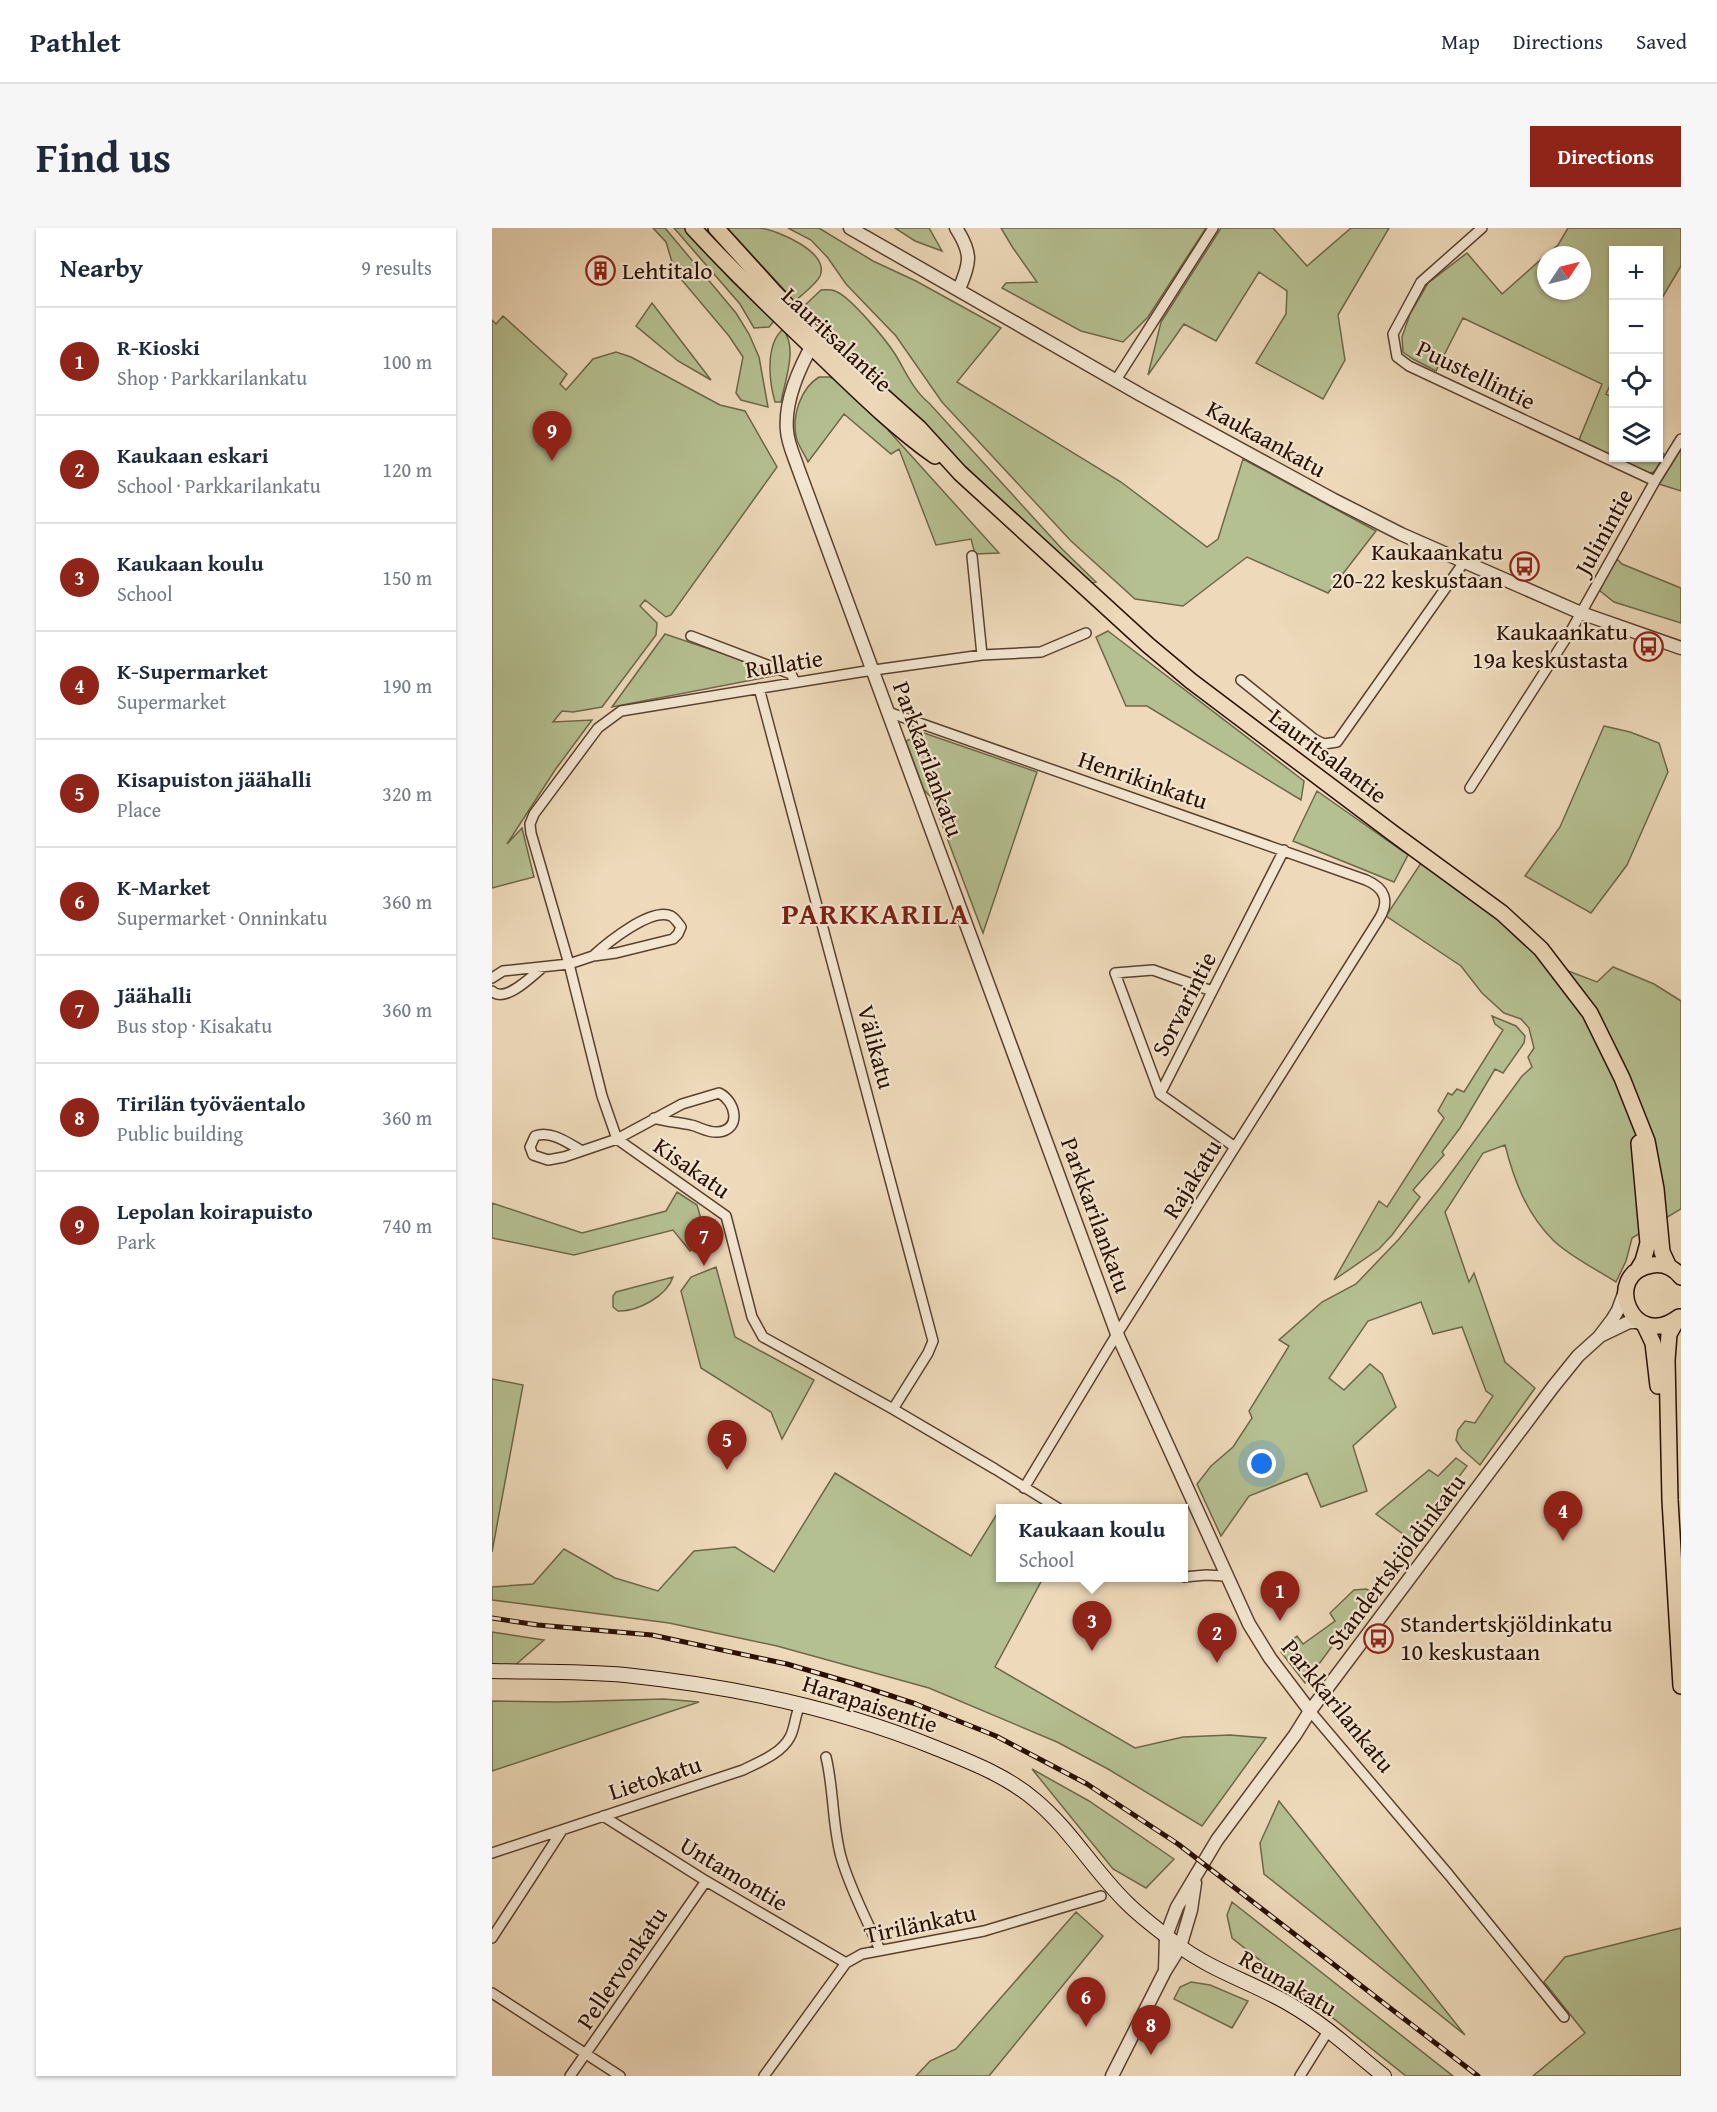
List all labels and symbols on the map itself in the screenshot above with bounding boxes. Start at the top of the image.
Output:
north arrow [1537,246,1591,300]
place label: Lehtitalo [622,253,712,288]
building icon: Lehtitalo [585,255,617,287]
street label: Lauritsalantie [774,279,900,400]
street label: Puustellintie [1411,331,1542,418]
street label: Kaukaankatu [1200,391,1332,486]
pin: 9 [532,412,572,461]
street label: Julinintie [1564,482,1642,584]
place label: Kaukaankatu 20-22 keskustaan [1331,534,1504,597]
bus stop icon: Kaukaankatu 20-22 keskustaan [1508,550,1540,582]
place label: Kaukaankatu 19a keskustasta [1472,614,1629,677]
bus stop icon: Kaukaankatu 19a keskustasta [1633,630,1665,662]
street label: Rullatie [743,640,825,687]
street label: Parkkarilankatu [884,676,973,841]
street label: Lauritsalantie [1262,699,1395,812]
street label: Henrikinkatu [1074,741,1213,818]
district label: PARKKARILA [782,891,971,935]
street label: Sorvarintie [1142,945,1225,1062]
street label: Välikatu [849,1001,904,1093]
street label: Kisakatu [647,1128,738,1207]
street label: Parkkarilankatu [1052,1132,1141,1297]
street label: Rajakatu [1153,1132,1230,1225]
pin: 7 [684,1216,724,1266]
pin: 5 [708,1420,746,1470]
your location [1247,1449,1276,1478]
street label: Standertskjöldinkatu [1318,1466,1474,1657]
pin: 4 [1544,1492,1582,1541]
pin: 1 [1260,1572,1300,1621]
pin: 3 [1072,1602,1112,1651]
place label: Standertskjöldinkatu 10 keskustaan [1400,1606,1613,1669]
pin: 2 [1198,1614,1236,1663]
bus stop icon: Standertskjöldinkatu 10 keskustaan [1363,1622,1395,1654]
street label: Parkkarilankatu [1273,1631,1403,1780]
street label: Harapaisentie [798,1665,942,1742]
street label: Lietokatu [604,1746,706,1809]
street label: Untamontie [673,1827,795,1920]
street label: Tirilänkatu [861,1895,979,1952]
street label: Pellervonkatu [568,1899,676,2036]
street label: Reunakatu [1233,1940,1344,2025]
pin: 6 [1066,1978,1106,2027]
pin: 8 [1132,2006,1170,2055]

